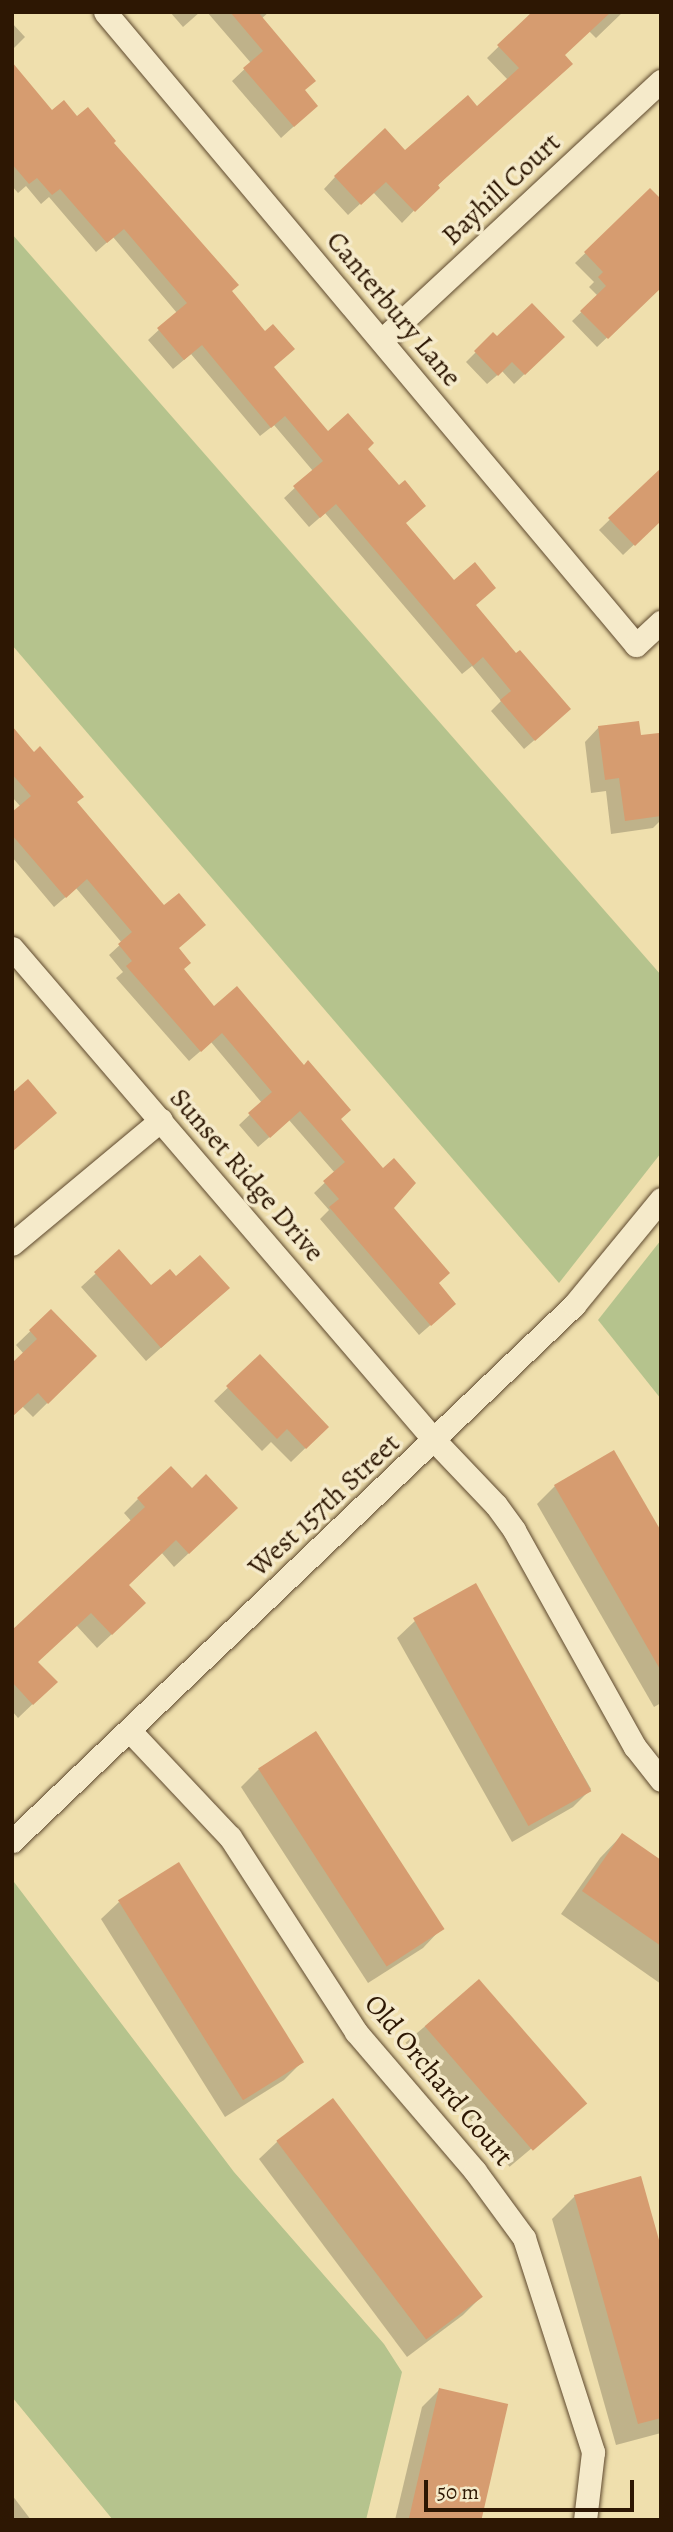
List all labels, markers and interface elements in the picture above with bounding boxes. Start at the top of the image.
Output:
street label: Bayhill Court [435,126,567,252]
street label: Canterbury Lane [319,225,469,393]
street label: Sunset Ridge Drive [163,1081,331,1269]
street label: West 157th Street [241,1426,407,1584]
street label: Old Orchard Court [358,1987,520,2173]
scale bar [428,2466,638,2510]
text: 50 m [437,2478,479,2506]

